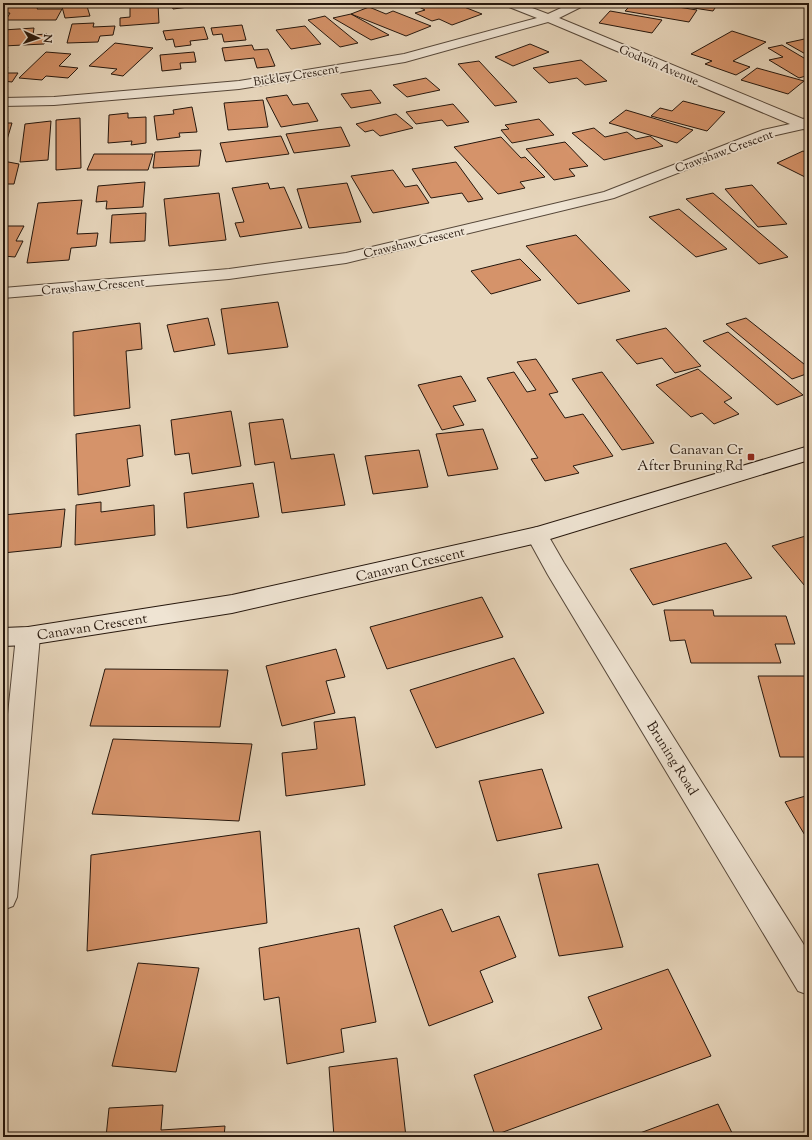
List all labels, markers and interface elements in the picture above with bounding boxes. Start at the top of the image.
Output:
north arrow [18,18,58,58]
text: N [39,33,55,43]
street label: Godwin Avenue [616,41,702,91]
street label: Bickley Crescent [252,60,340,92]
street label: Crawshaw Crescent [673,126,776,178]
street label: Crawshaw Crescent [362,223,467,263]
street label: Crawshaw Crescent [41,274,145,300]
place label: Canavan Cr After Bruning Rd [637,441,744,477]
marker: Canavan Cr After Bruning Rd [746,452,756,462]
street label: Canavan Crescent [354,544,467,588]
street label: Canavan Crescent [36,609,149,647]
street label: Bruning Road [641,718,702,800]

